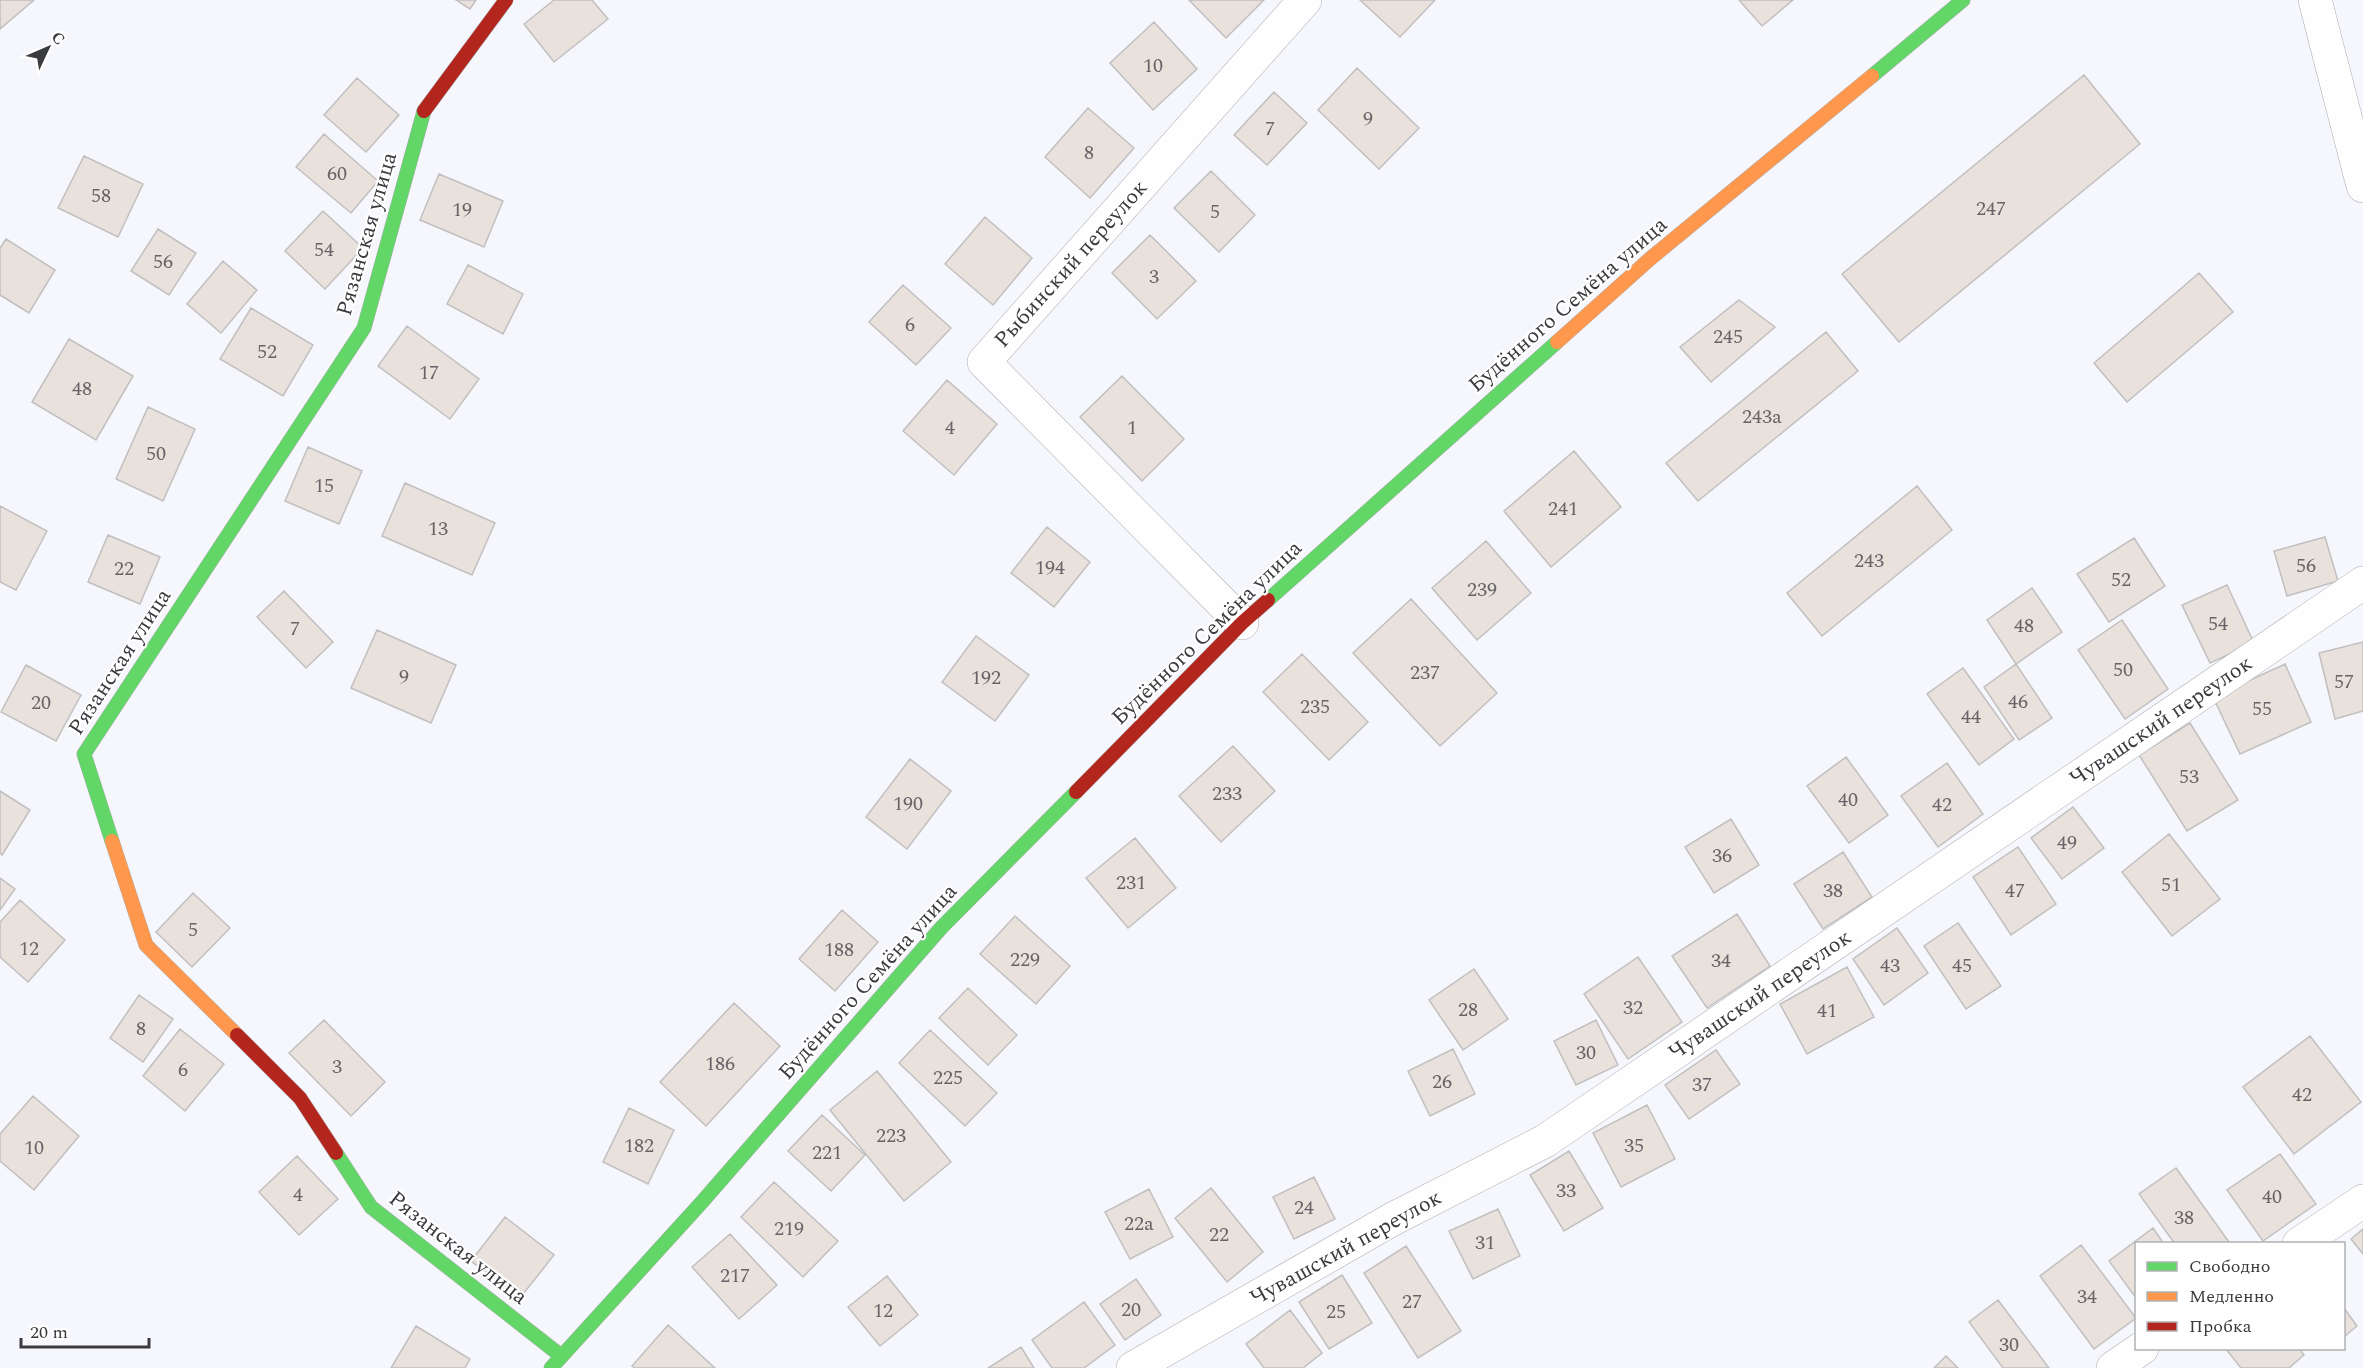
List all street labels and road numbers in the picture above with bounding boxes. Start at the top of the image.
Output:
street label: Рязанская улица [328,148,406,320]
street label: Рыбинский переулок [986,173,1156,355]
street label: Будённого Семёна улица [1461,209,1675,401]
street label: Будённого Семёна улица [1104,533,1310,733]
street label: Рязанская улица [60,582,180,742]
street label: Чувашский переулок [2063,647,2259,795]
street label: Будённого Семёна улица [771,876,966,1088]
street label: Чувашский переулок [1662,921,1858,1069]
street label: Чувашский переулок [1244,1182,1448,1314]
street label: Рязанская улица [381,1183,535,1313]

